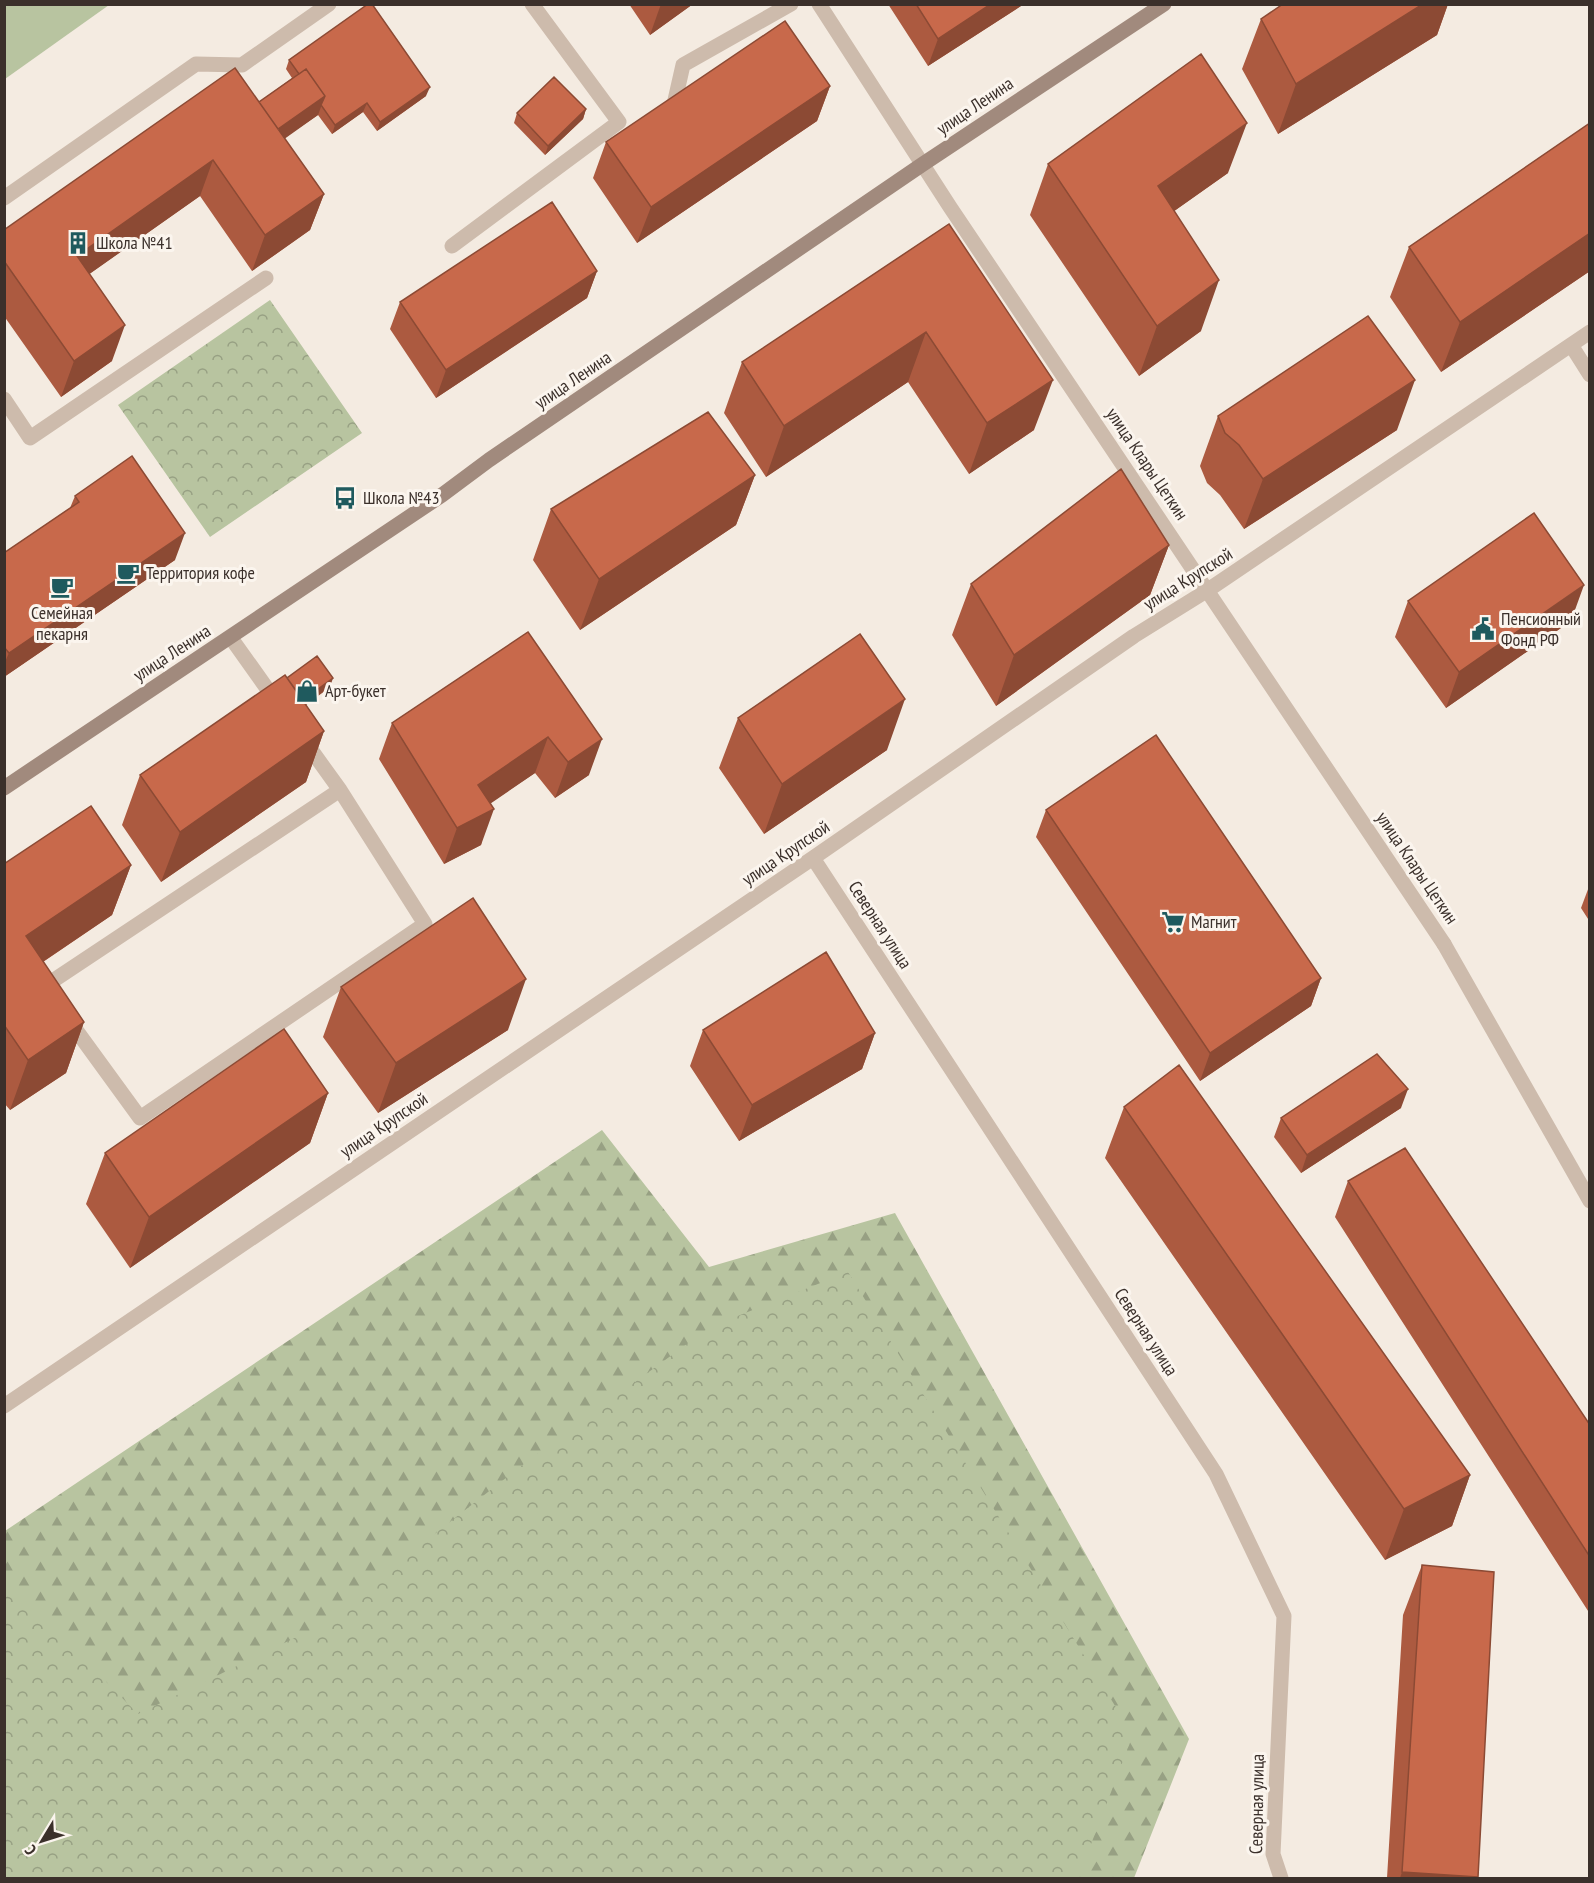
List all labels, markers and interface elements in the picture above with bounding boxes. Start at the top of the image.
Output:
street label: улица Ленина [932,71,1018,140]
building icon: Школа №41 [65,230,91,256]
place label: Школа №41 [96,231,173,254]
street label: улица Ленина [530,345,616,414]
street label: улица Клары Цеткин [1101,403,1194,524]
bus stop icon: Школа №43 [332,485,358,511]
place label: Школа №43 [363,486,440,509]
street label: улица Крупской [1139,542,1237,615]
cafe icon: Территория кофе [115,560,141,586]
place label: Территория кофе [146,561,255,584]
cafe icon: Семейная пекарня [49,574,75,600]
place label: Семейная пекарня [31,601,93,645]
place label: Пенсионный Фонд РФ [1501,607,1581,651]
public building icon: Пенсионный Фонд РФ [1470,616,1496,642]
street label: улица Ленина [129,619,215,686]
shop icon: Арт-букет [294,678,320,704]
place label: Арт-букет [325,679,386,702]
street label: улица Клары Цеткин [1371,807,1464,928]
street label: улица Крупской [738,815,834,890]
street label: Северная улица [843,876,917,973]
supermarket icon: Магнит [1160,909,1186,935]
place label: Магнит [1191,910,1237,933]
street label: улица Крупской [336,1087,432,1162]
street label: Северная улица [1109,1283,1183,1380]
street label: Северная улица [1244,1754,1269,1854]
north arrow [12,1811,72,1871]
text: С [20,1841,40,1859]

